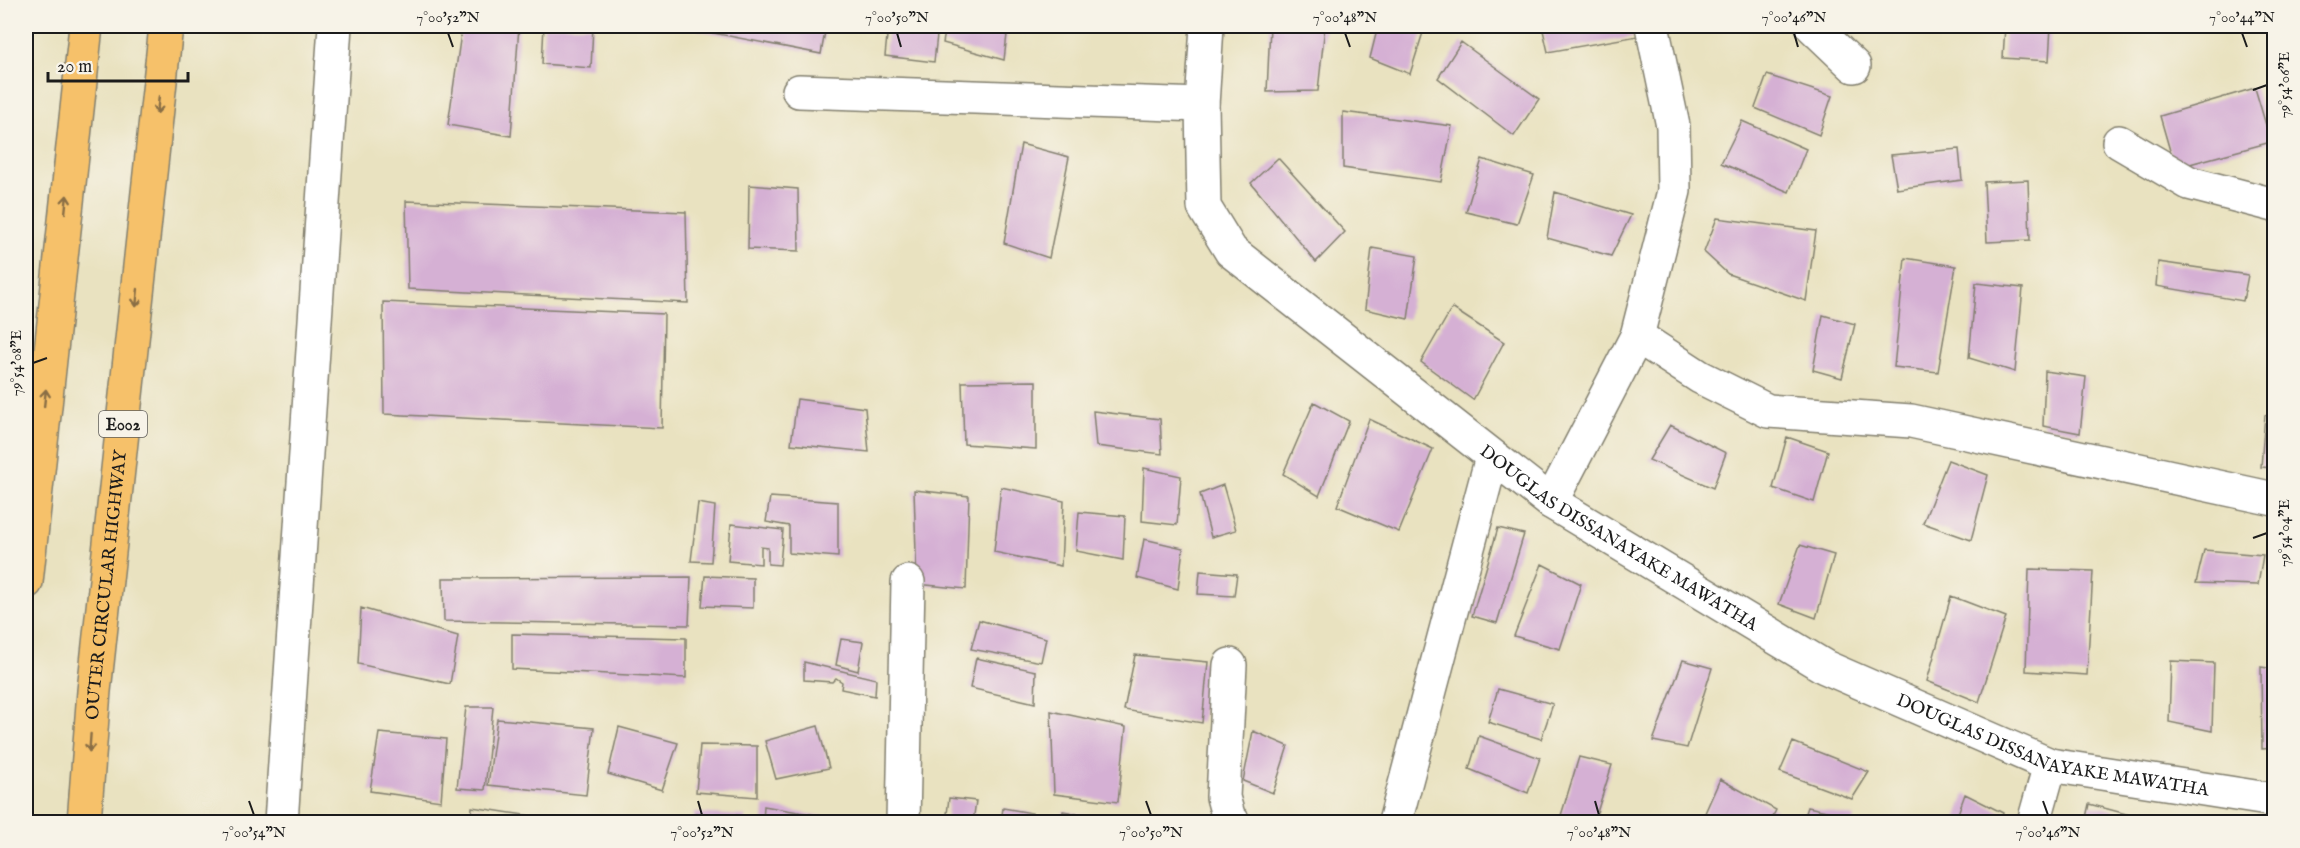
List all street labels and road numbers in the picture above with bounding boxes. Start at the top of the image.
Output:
road number: E002 [99,411,147,437]
street label: DOUGLAS DISSANAYAKE MAWATHA [1474,440,1763,637]
street label: OUTER CIRCULAR HIGHWAY [82,448,133,721]
street label: DOUGLAS DISSANAYAKE MAWATHA [1892,689,2211,803]

